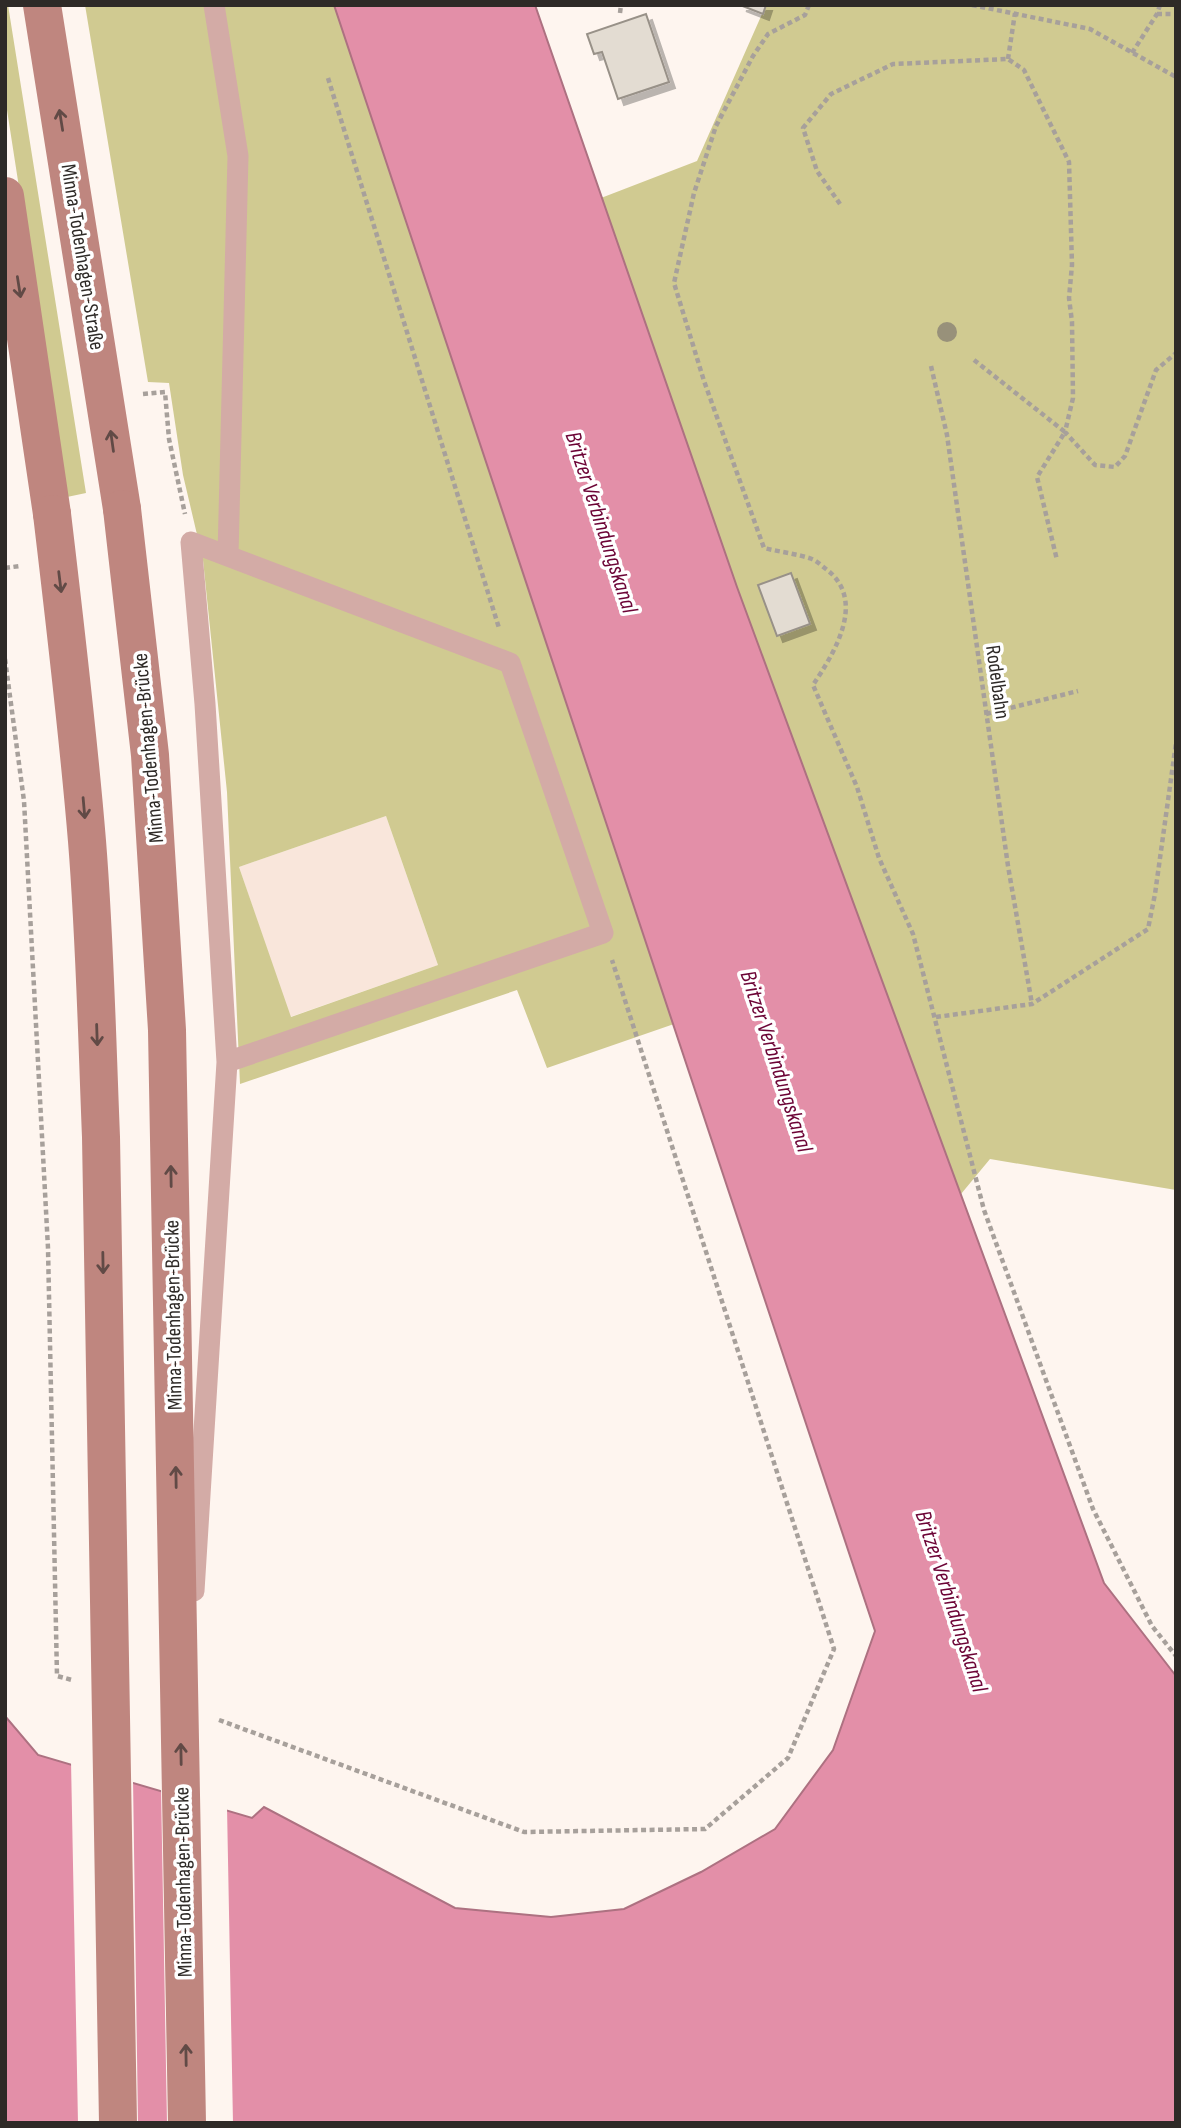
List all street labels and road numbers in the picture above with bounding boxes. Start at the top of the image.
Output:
street label: Minna-Todenhagen-Straße [55,162,110,352]
street label: Rodelbahn [980,644,1015,720]
street label: Minna-Todenhagen-Brücke [128,652,169,844]
street label: Minna-Todenhagen-Brücke [159,1220,188,1410]
street label: Minna-Todenhagen-Brücke [169,1787,198,1977]

